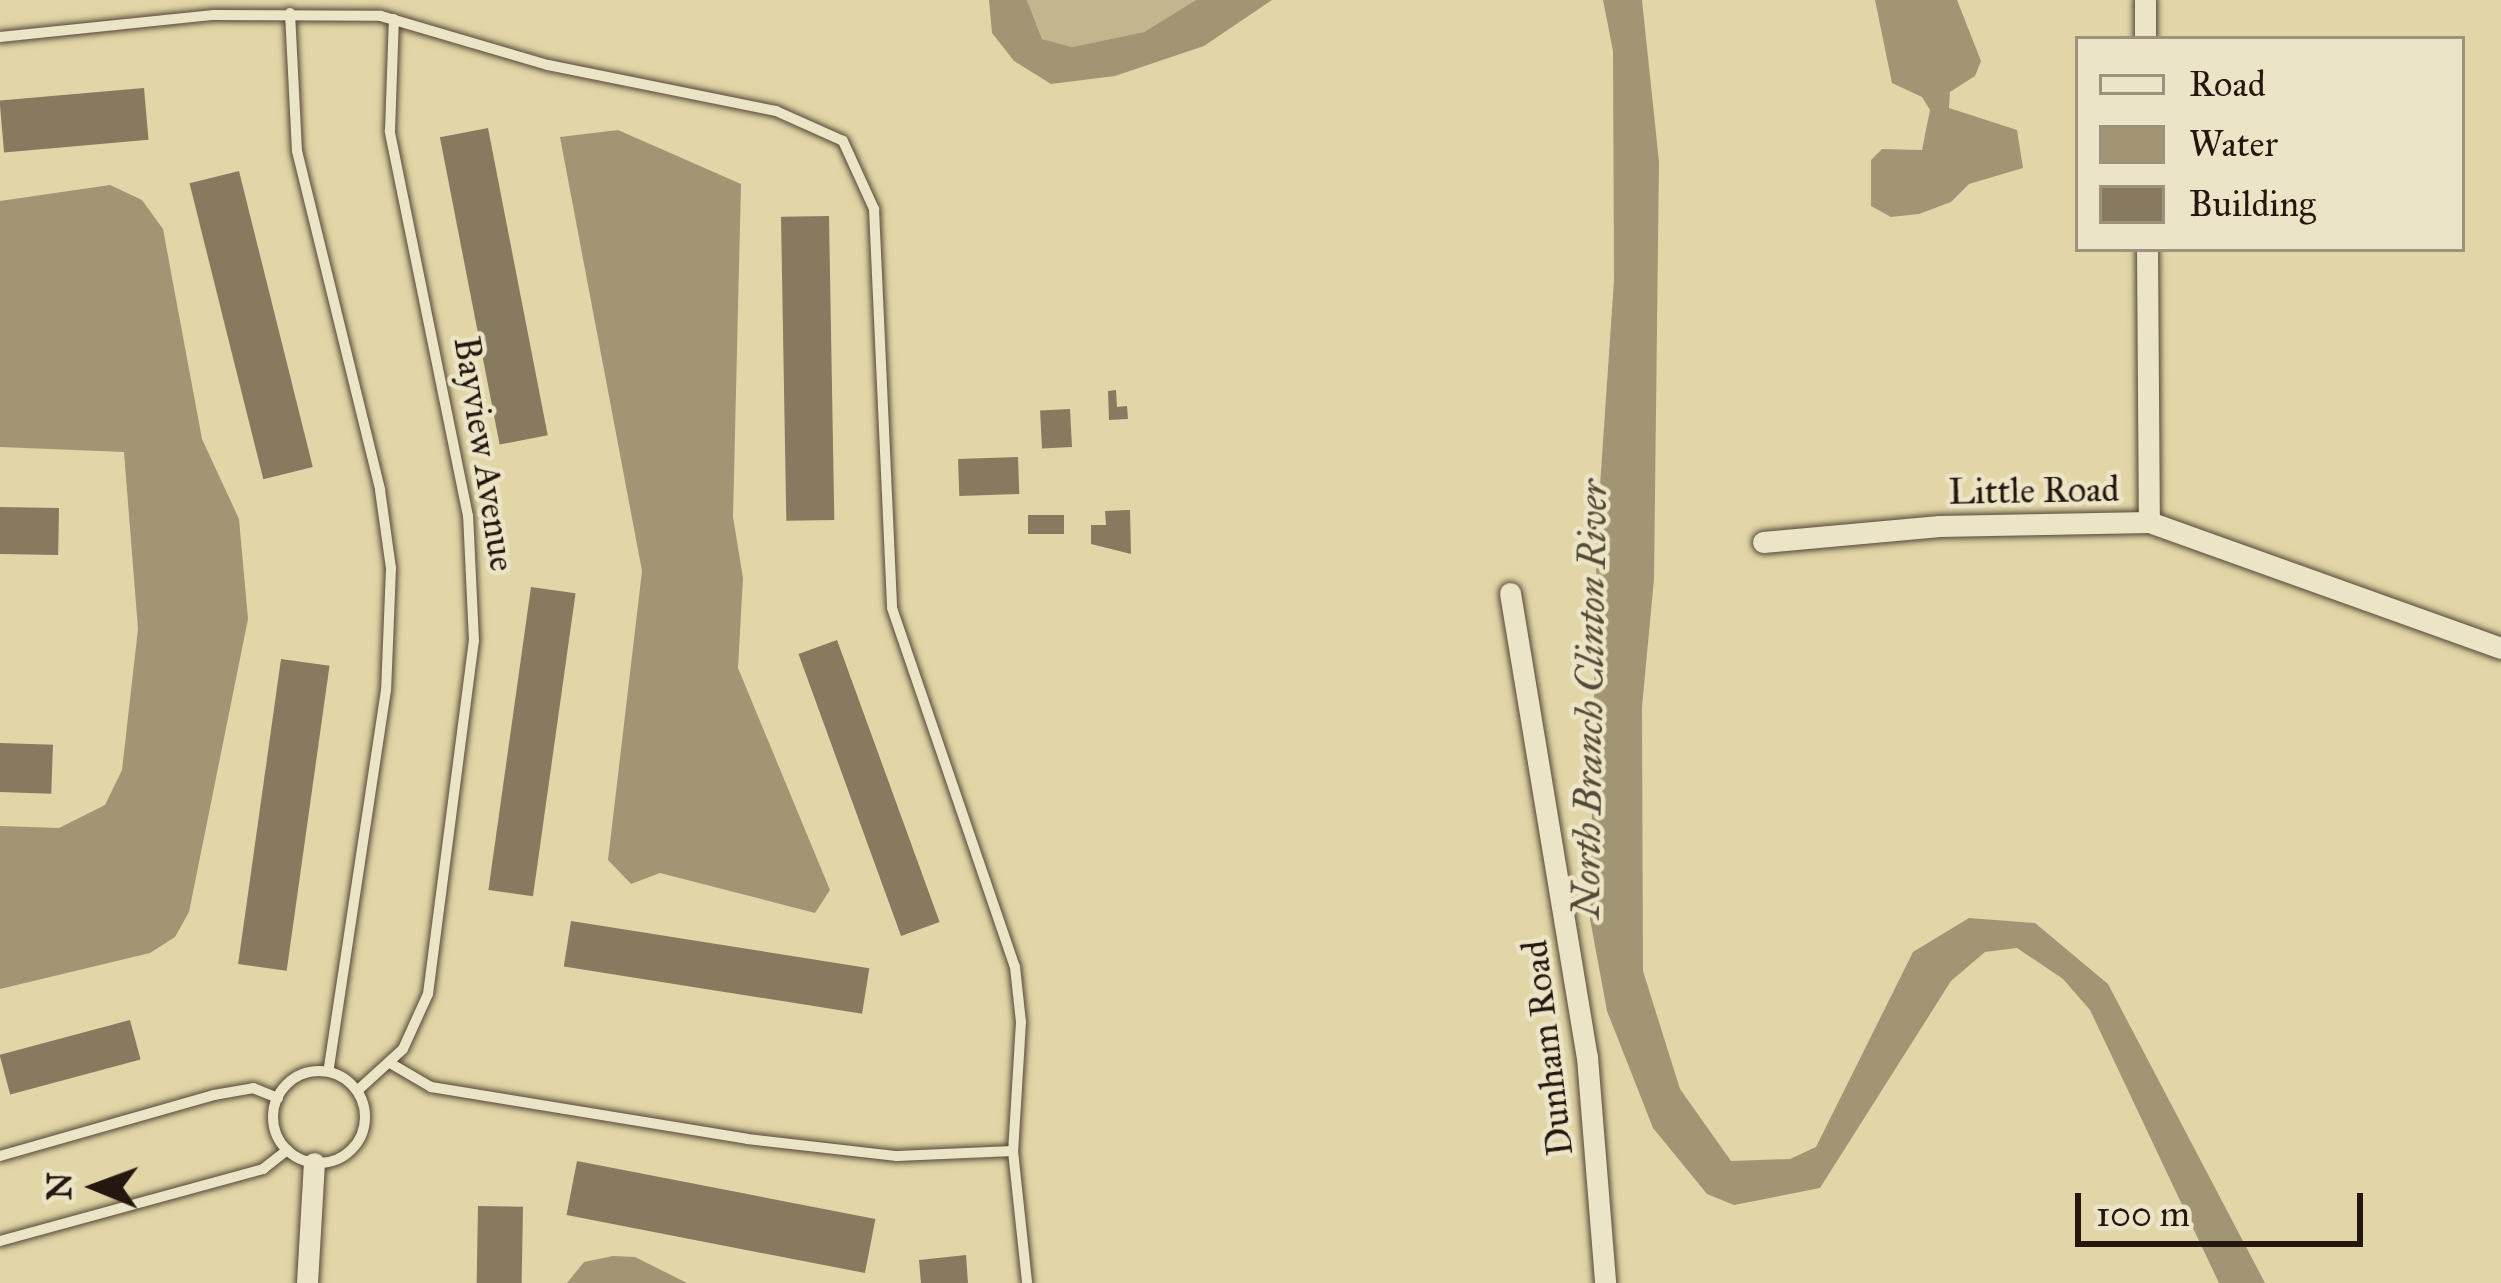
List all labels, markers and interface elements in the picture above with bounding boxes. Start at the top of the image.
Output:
legend [2075,36,2465,252]
text: Road [2189,62,2266,106]
text: Water [2189,122,2278,166]
text: Building [2189,182,2316,226]
street label: Bayview Avenue [444,334,524,574]
street label: Little Road [1948,468,2120,514]
water label: North Branch Clinton River [1563,479,1617,919]
street label: Dunham Road [1513,938,1583,1158]
north arrow [36,1127,156,1247]
scale bar [2081,1169,2369,1243]
text: N [40,1172,80,1201]
text: 100 m [2096,1192,2190,1236]

